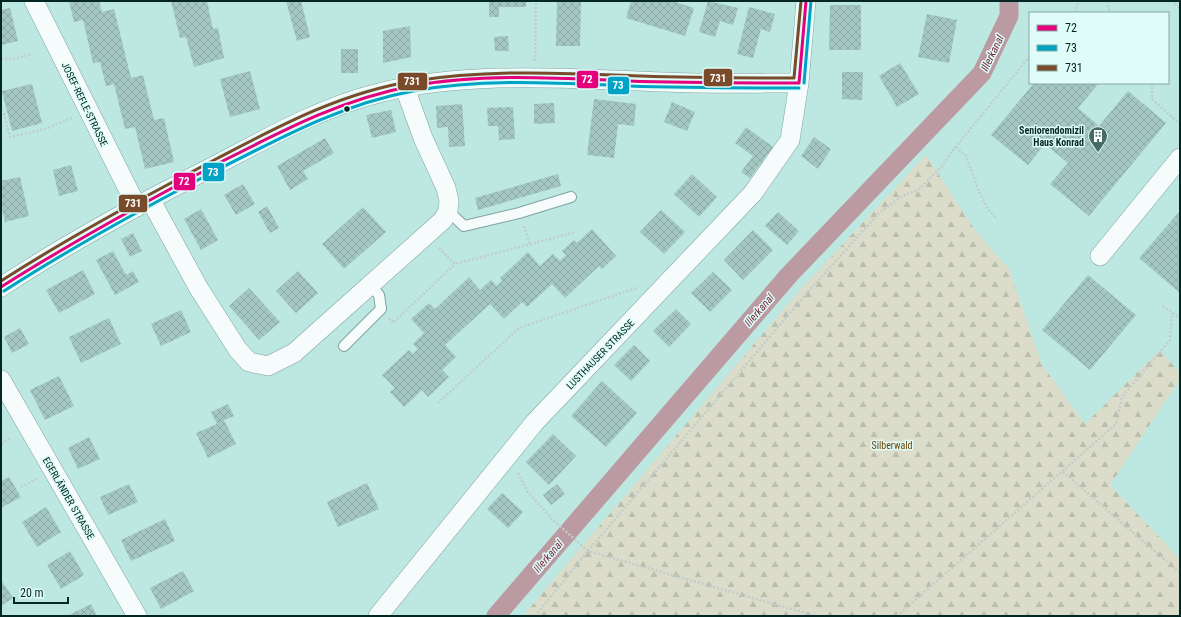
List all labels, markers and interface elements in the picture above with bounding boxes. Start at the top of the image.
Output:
legend [1029,12,1169,84]
text: 72 [1065,21,1077,35]
water label: Illerkanal [978,33,1007,73]
text: 73 [1065,41,1077,55]
street label: JOSEF-REFLE-STRASSE [59,60,110,148]
text: 731 [1065,61,1083,75]
line badge: 731 [703,68,733,87]
line badge: 72 [576,70,599,89]
line badge: 731 [397,72,428,91]
text: 731 [710,72,726,85]
text: 72 [581,73,593,86]
text: 731 [404,75,420,88]
line badge: 73 [607,76,630,95]
text: 73 [612,79,624,92]
unlabelled marker [342,104,352,114]
place label: Seniorendomizil Haus Konrad [1019,125,1084,148]
building icon: Seniorendomizil Haus Konrad [1087,125,1109,153]
line badge: 73 [202,162,225,182]
text: 73 [207,166,219,179]
line badge: 72 [173,172,196,191]
text: 72 [178,175,190,188]
line badge: 731 [118,194,148,213]
text: 731 [125,197,141,210]
water label: Illerkanal [742,291,777,329]
street label: LUSTHAUSER STRASSE [564,317,637,391]
park label: Silberwald [871,440,913,451]
street label: EGERLÄNDER STRASSE [41,455,97,541]
water label: Illerkanal [531,537,566,575]
scale bar [14,579,68,605]
text: 20 m [20,586,44,600]

